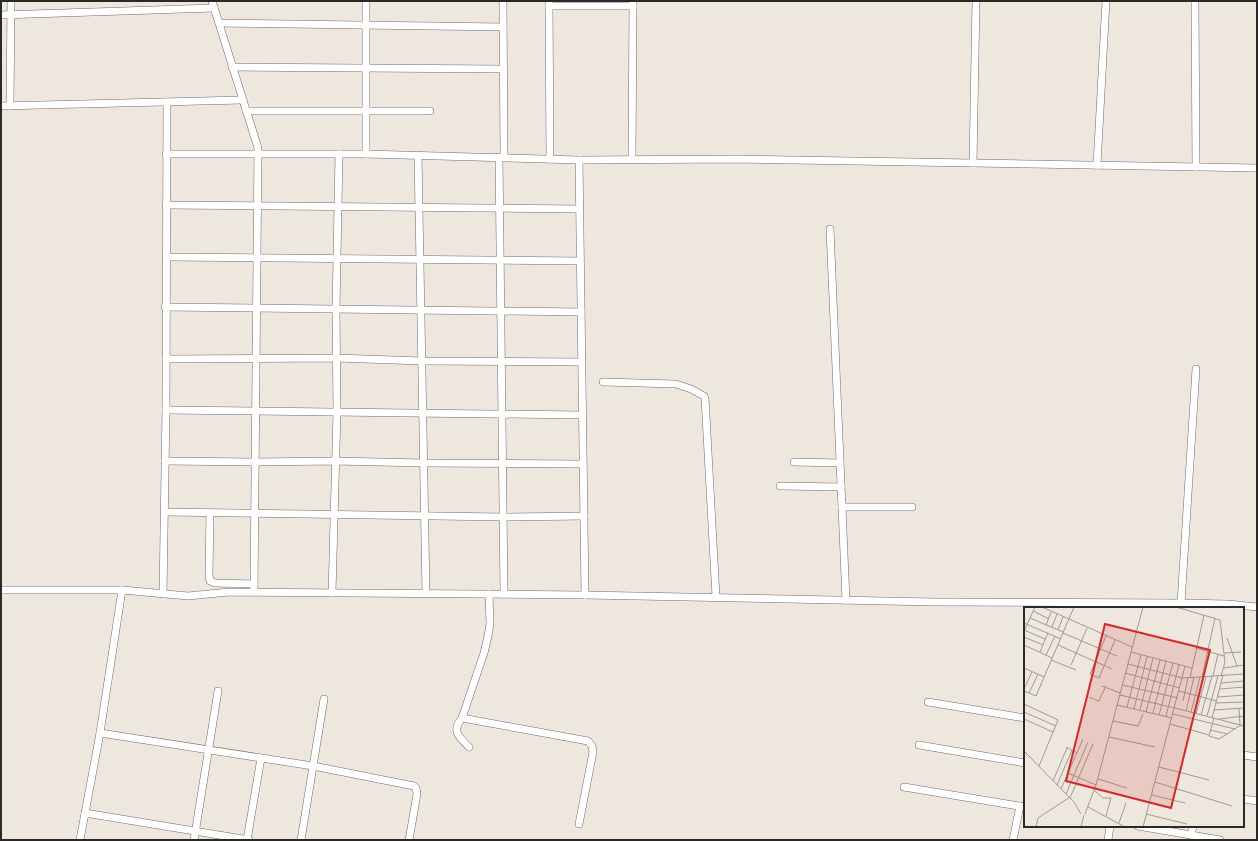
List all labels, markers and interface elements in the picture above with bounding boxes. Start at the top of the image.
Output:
inset map [1024,607,1244,827]

